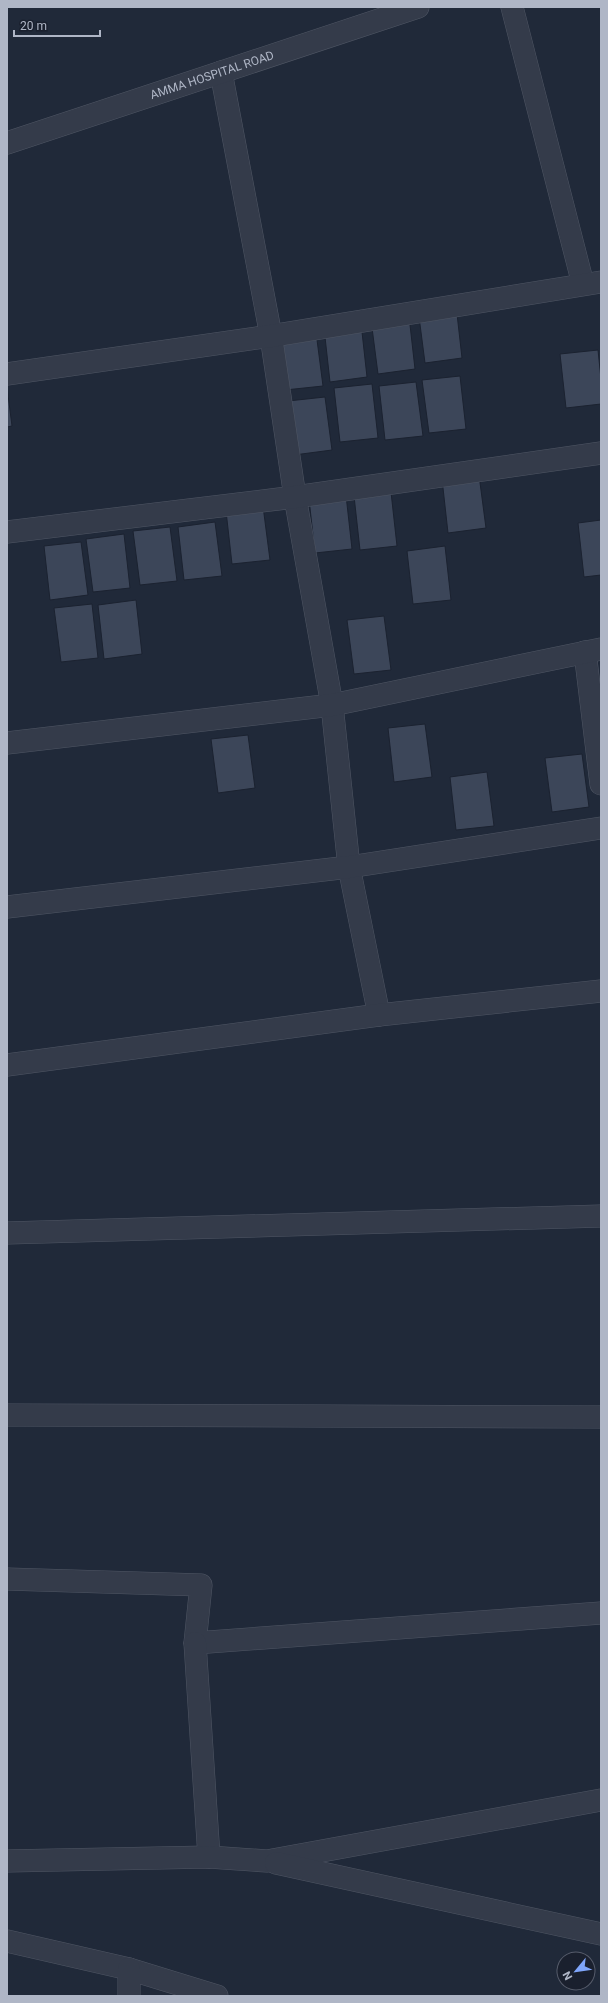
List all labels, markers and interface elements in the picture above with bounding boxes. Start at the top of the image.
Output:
scale bar [14,12,100,38]
text: 20 m [20,19,47,33]
street label: AMMA HOSPITAL ROAD [148,48,276,102]
north arrow [556,1951,596,1991]
text: N [560,1969,575,1982]

